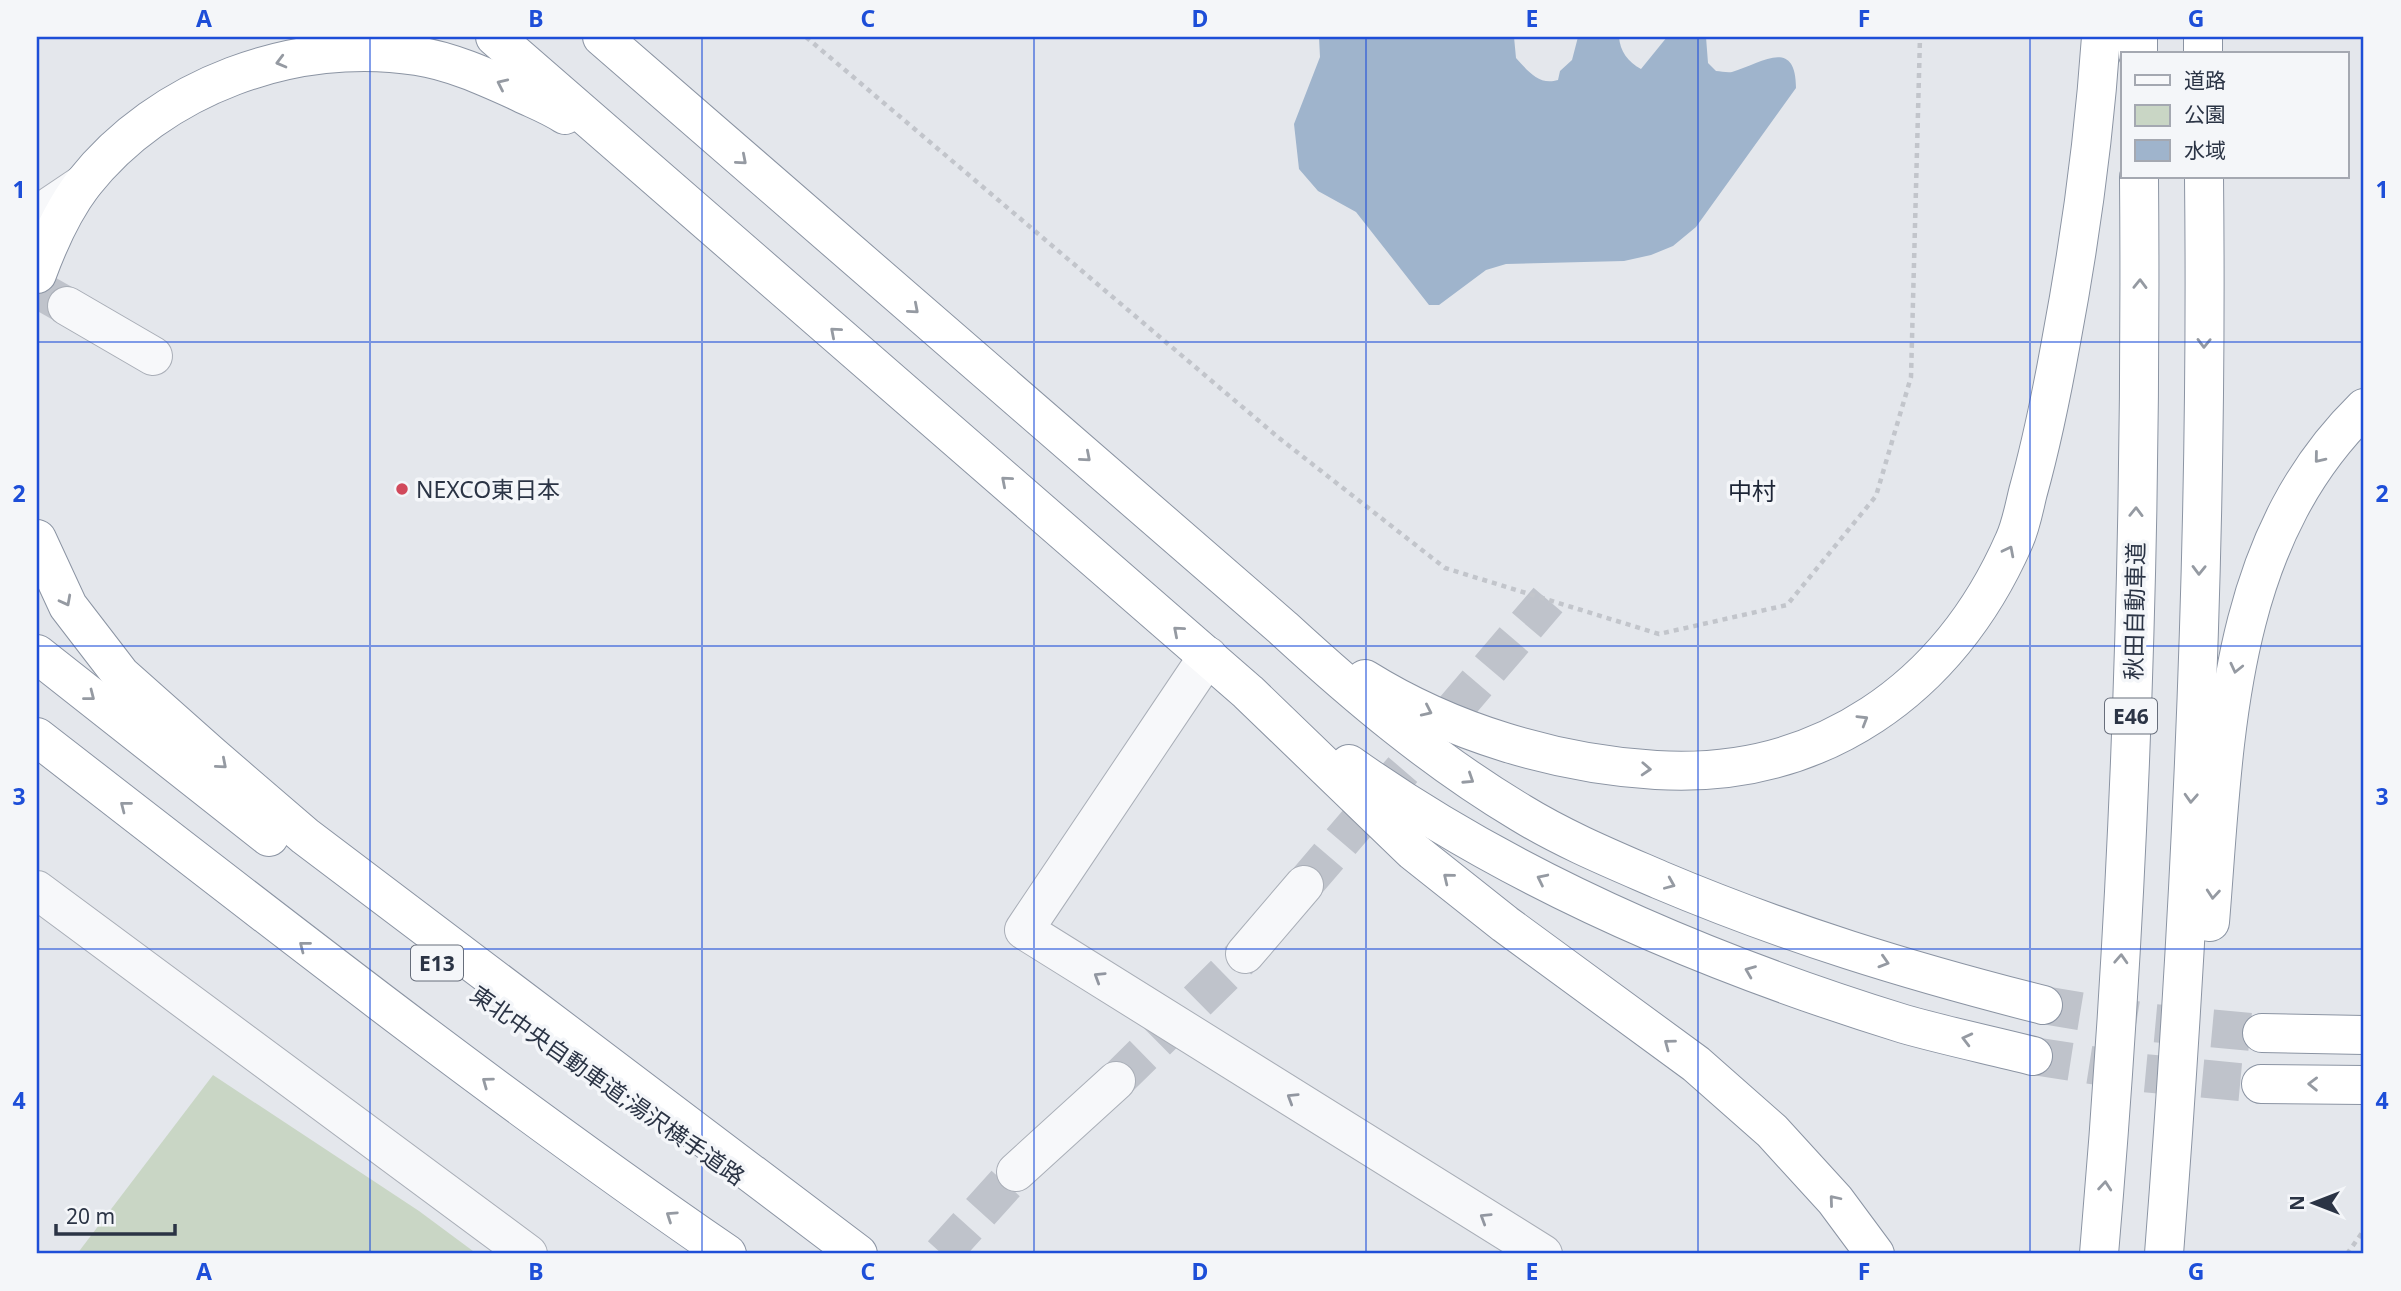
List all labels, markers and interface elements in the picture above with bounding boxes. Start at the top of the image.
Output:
text: A [196,2,212,34]
text: B [528,2,544,34]
text: C [861,2,876,34]
text: D [1192,2,1208,34]
text: E [1526,2,1538,34]
text: F [1858,2,1870,34]
text: G [2188,2,2204,34]
legend [2121,52,2348,178]
one-way arrow [275,54,287,68]
text: 道路 [2184,66,2226,94]
one-way arrow [497,79,509,93]
text: 公園 [2184,100,2226,128]
text: 水域 [2184,136,2226,164]
one-way arrow [733,152,746,164]
text: 1 [12,173,26,205]
text: 1 [2375,173,2389,205]
one-way arrow [2132,278,2148,289]
one-way arrow [906,301,919,313]
one-way arrow [830,328,843,340]
one-way arrow [2196,338,2212,349]
one-way arrow [1078,449,1091,461]
one-way arrow [2315,450,2327,463]
place label: NEXCO東日本 [416,473,560,505]
district label: 中村 [1728,474,1776,507]
text: 2 [12,477,26,509]
one-way arrow [1002,477,1015,489]
text: 2 [2375,477,2389,509]
marker: NEXCO東日本 [394,481,410,497]
one-way arrow [2128,506,2144,516]
street label: 秋田自動車道 [2117,542,2151,680]
one-way arrow [2001,546,2015,558]
one-way arrow [2191,566,2207,576]
one-way arrow [58,594,71,606]
one-way arrow [1173,627,1186,639]
one-way arrow [2230,662,2245,674]
one-way arrow [83,688,95,701]
road number: E46 [2105,698,2157,734]
one-way arrow [1420,703,1432,717]
one-way arrow [1856,716,1869,729]
one-way arrow [214,756,227,768]
one-way arrow [1640,762,1651,777]
one-way arrow [1461,771,1474,784]
text: 3 [12,780,26,812]
text: 3 [2375,780,2389,812]
one-way arrow [2183,793,2198,804]
one-way arrow [121,801,133,814]
one-way arrow [1537,873,1549,887]
one-way arrow [1443,874,1455,887]
one-way arrow [1663,876,1675,890]
one-way arrow [2206,889,2221,900]
one-way arrow [300,942,312,955]
road number: E13 [411,946,463,981]
one-way arrow [1877,954,1889,969]
one-way arrow [2113,954,2128,965]
one-way arrow [1745,965,1757,979]
one-way arrow [1093,973,1106,986]
street label: 東北中央自動車道;湯沢横手道路 [464,978,752,1192]
one-way arrow [1961,1033,1973,1047]
one-way arrow [1664,1040,1677,1052]
one-way arrow [2307,1077,2318,1092]
one-way arrow [482,1078,495,1090]
text: 4 [12,1084,26,1116]
text: 4 [2375,1084,2389,1116]
one-way arrow [1286,1093,1299,1106]
north arrow [2278,1168,2348,1238]
one-way arrow [2097,1180,2112,1191]
scale bar [56,1193,175,1237]
one-way arrow [1829,1195,1842,1208]
text: N [2284,1195,2310,1211]
text: 20 m [66,1202,115,1230]
one-way arrow [666,1212,679,1224]
one-way arrow [1479,1214,1492,1227]
text: A [196,1255,212,1287]
text: B [528,1255,544,1287]
text: C [861,1255,876,1287]
text: D [1192,1255,1208,1287]
text: E [1526,1255,1538,1287]
text: F [1858,1255,1870,1287]
text: G [2188,1255,2204,1287]

